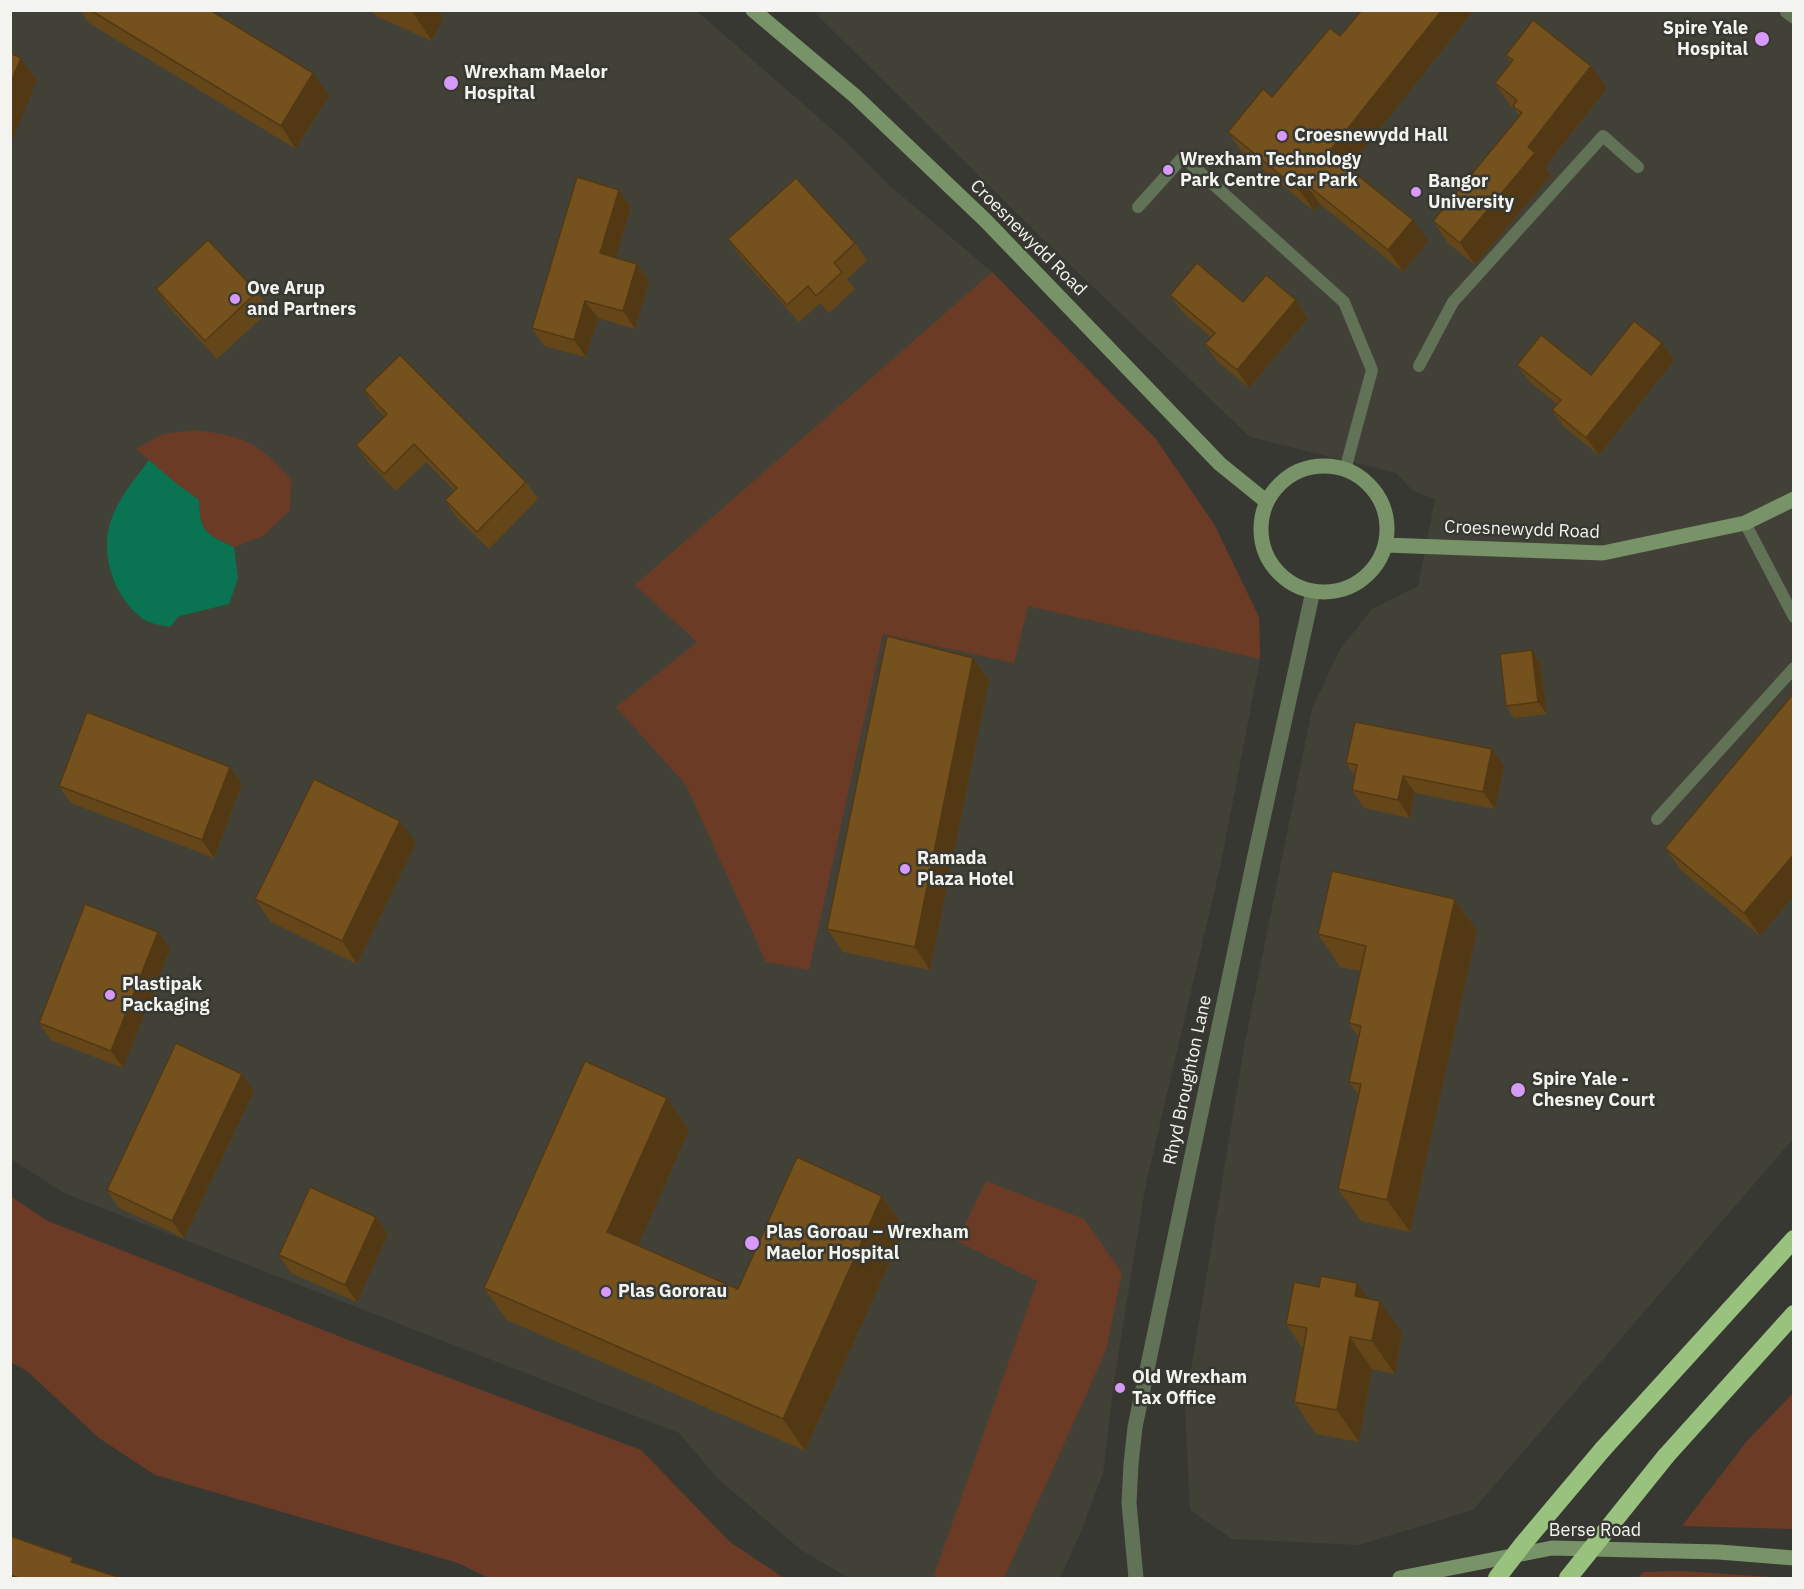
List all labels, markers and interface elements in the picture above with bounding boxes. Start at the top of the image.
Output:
place label: Spire Yale Hospital [1663,18,1748,60]
marker: Spire Yale Hospital [1753,30,1771,48]
place label: Wrexham Maelor Hospital [464,62,608,104]
marker: Wrexham Maelor Hospital [442,74,460,92]
place label: Croesnewydd Hall [1294,125,1448,147]
marker: Croesnewydd Hall [1275,129,1289,143]
place label: Wrexham Technology Park Centre Car Park [1180,149,1361,192]
marker: Wrexham Technology Park Centre Car Park [1161,163,1175,177]
place label: Bangor University [1428,171,1514,213]
street label: Croesnewydd Road [965,175,1091,301]
marker: Bangor University [1409,185,1423,199]
place label: Ove Arup and Partners [247,278,356,320]
marker: Ove Arup and Partners [228,292,242,306]
street label: Croesnewydd Road [1444,516,1600,544]
place label: Ramada Plaza Hotel [917,848,1014,890]
marker: Ramada Plaza Hotel [898,862,912,876]
place label: Plastipak Packaging [122,974,209,1016]
marker: Plastipak Packaging [103,988,117,1002]
street label: Rhyd Broughton Lane [1159,993,1217,1167]
place label: Spire Yale - Chesney Court [1532,1069,1655,1112]
marker: Spire Yale - Chesney Court [1509,1081,1527,1099]
place label: Plas Goroau – Wrexham Maelor Hospital [766,1222,969,1264]
marker: Plas Goroau – Wrexham Maelor Hospital [743,1234,761,1252]
place label: Plas Gororau [618,1281,727,1303]
marker: Plas Gororau [599,1285,613,1299]
place label: Old Wrexham Tax Office [1132,1367,1247,1410]
marker: Old Wrexham Tax Office [1113,1381,1127,1395]
street label: Berse Road [1549,1520,1641,1542]

